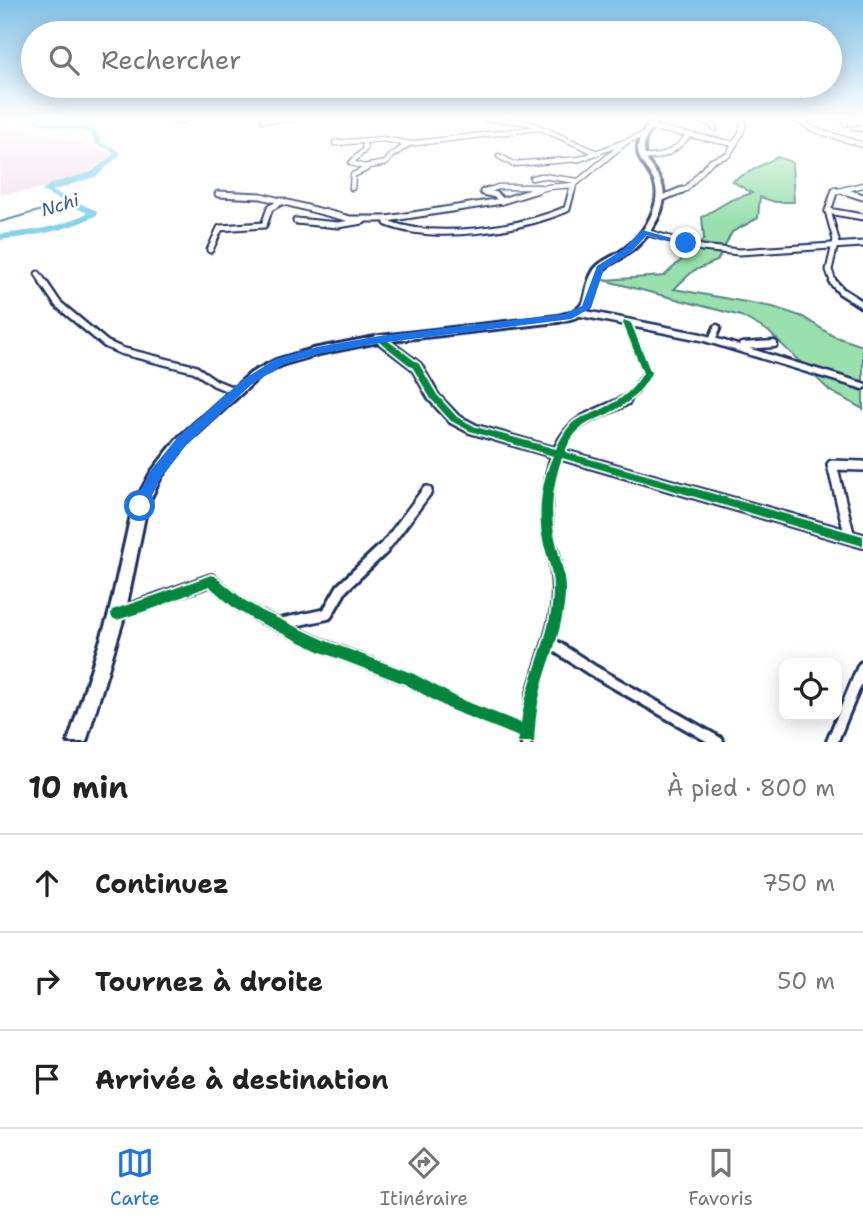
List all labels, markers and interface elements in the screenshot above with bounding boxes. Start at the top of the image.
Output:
search box [21,21,842,98]
icon: search [45,41,83,79]
text: Rechercher [101,42,241,77]
water label: Nchi [38,188,83,222]
route end [670,227,701,258]
route start [124,490,155,521]
map controls [779,658,842,721]
button: locate [779,658,842,721]
text: 10 min [28,767,128,808]
text: À pied · 800 m [667,773,835,803]
icon: ahead [28,864,66,902]
text: Continuez [95,866,229,901]
text: 750 m [762,868,835,898]
icon: right [28,962,66,1000]
text: Tournez à droite [95,964,323,999]
text: 50 m [777,966,835,996]
icon: arrive [28,1060,66,1098]
text: Arrivée à destination [95,1062,389,1097]
tab: Carte [110,1144,160,1211]
tab: Itinéraire [380,1144,468,1211]
tab: Favoris [688,1144,753,1211]

